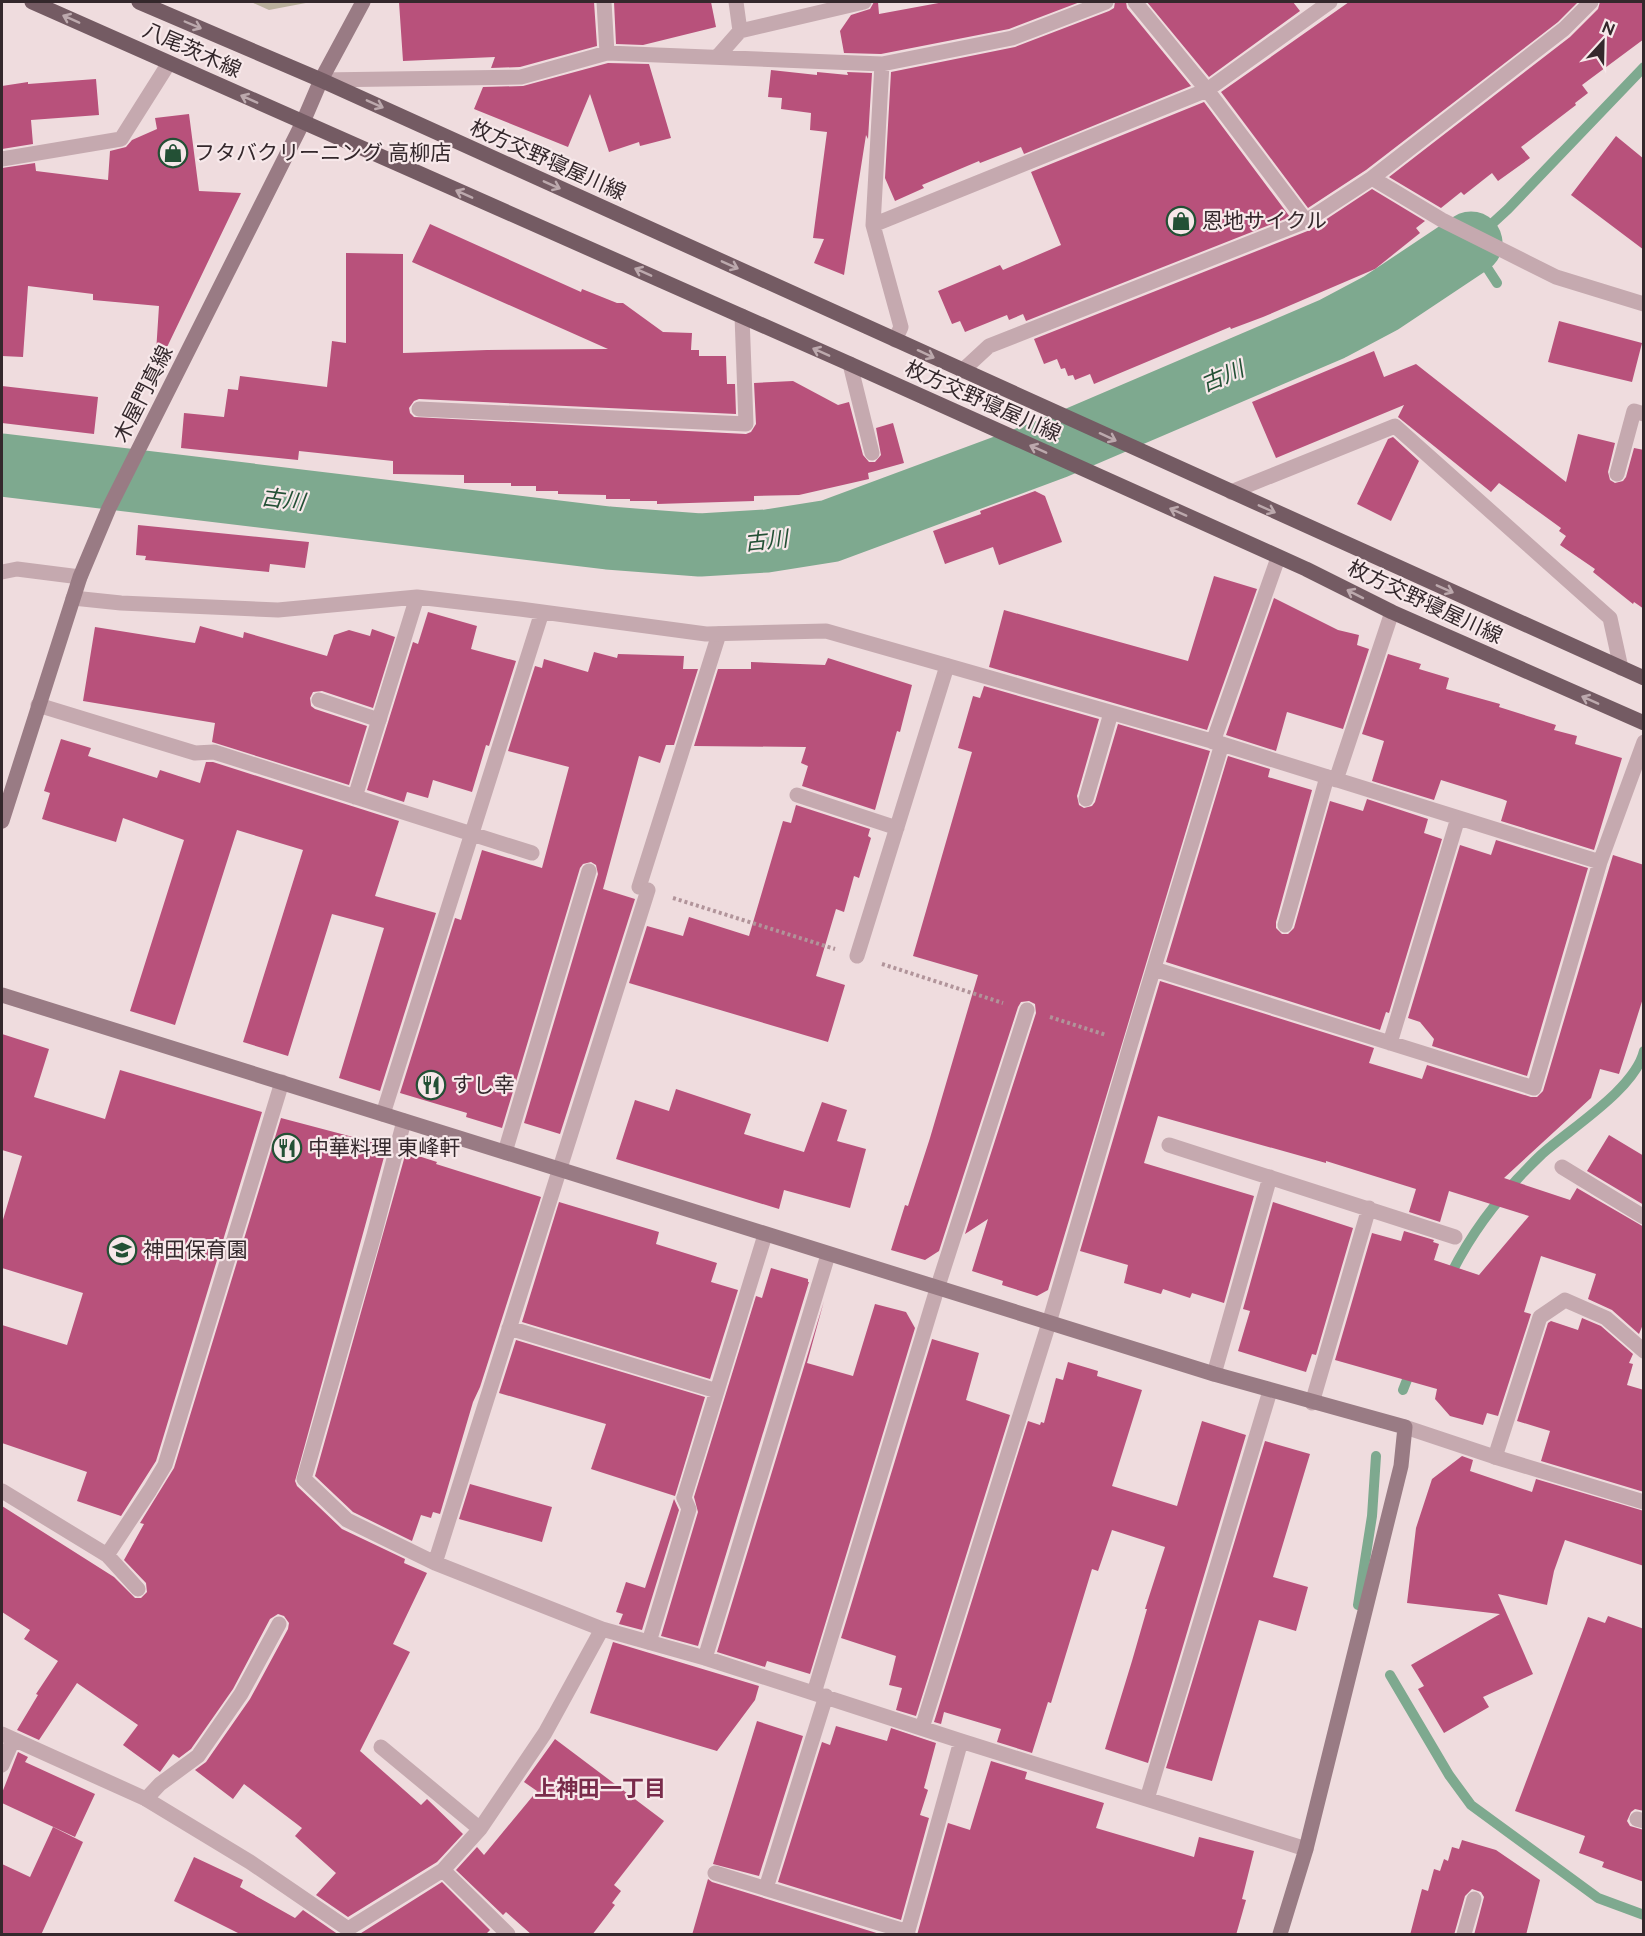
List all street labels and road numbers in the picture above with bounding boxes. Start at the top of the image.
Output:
street label: 八尾茨木線 [139,17,245,82]
street label: 枚方交野寝屋川線 [466,114,630,205]
street label: 木屋門真線 [108,341,178,446]
street label: 枚方交野寝屋川線 [901,355,1065,446]
street label: 枚方交野寝屋川線 [1344,555,1507,648]

